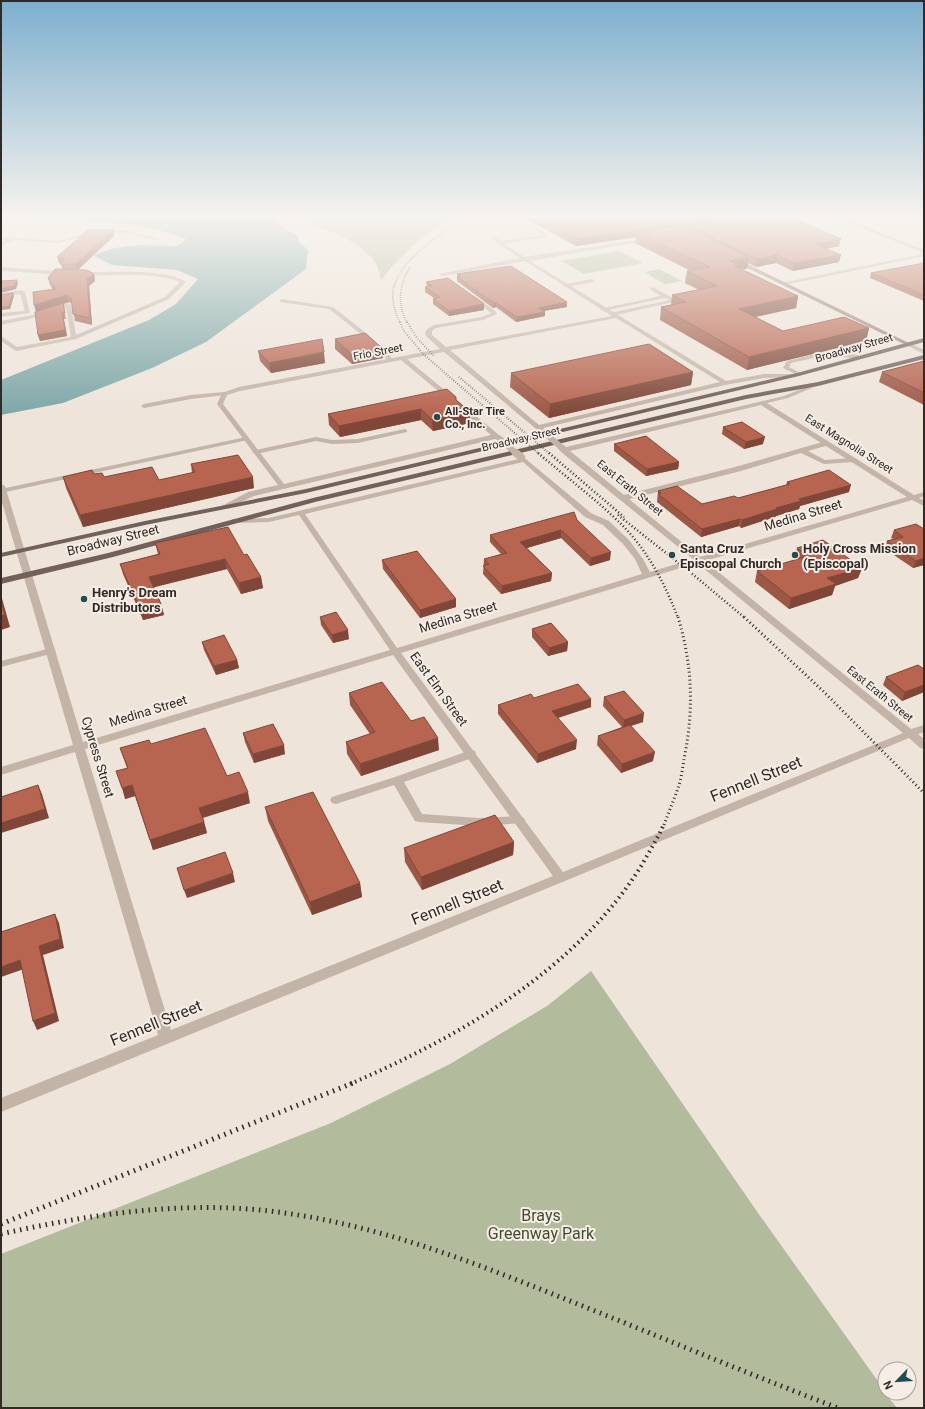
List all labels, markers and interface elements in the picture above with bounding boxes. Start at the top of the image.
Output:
street label: Broadway Street [814,331,895,365]
street label: Frio Street [352,341,404,363]
place label: All-Star Tire Co., Inc. [445,405,505,431]
marker: All-Star Tire Co., Inc. [432,412,442,422]
street label: East Magnolia Street [803,412,896,477]
street label: Broadway Street [481,424,562,454]
street label: East Erath Street [594,457,666,519]
street label: Medina Street [762,496,844,534]
street label: Broadway Street [65,521,161,559]
place label: Santa Cruz Episcopal Church [680,541,782,571]
place label: Holy Cross Mission (Episcopal) [803,541,916,571]
marker: Santa Cruz Episcopal Church [667,550,677,560]
marker: Holy Cross Mission (Episcopal) [790,550,800,560]
place label: Henry's Dream Distributors [92,585,177,615]
marker: Henry's Dream Distributors [79,594,89,604]
street label: Medina Street [417,598,499,636]
street label: East Elm Street [407,649,471,729]
street label: East Erath Street [844,663,916,725]
street label: Medina Street [107,692,189,730]
street label: Cypress Street [79,715,117,799]
street label: Fennell Street [707,752,805,806]
street label: Fennell Street [408,875,506,929]
street label: Fennell Street [107,996,205,1050]
park label: Brays Greenway Park [488,1206,595,1243]
north arrow [877,1361,917,1401]
text: N [881,1379,896,1391]

